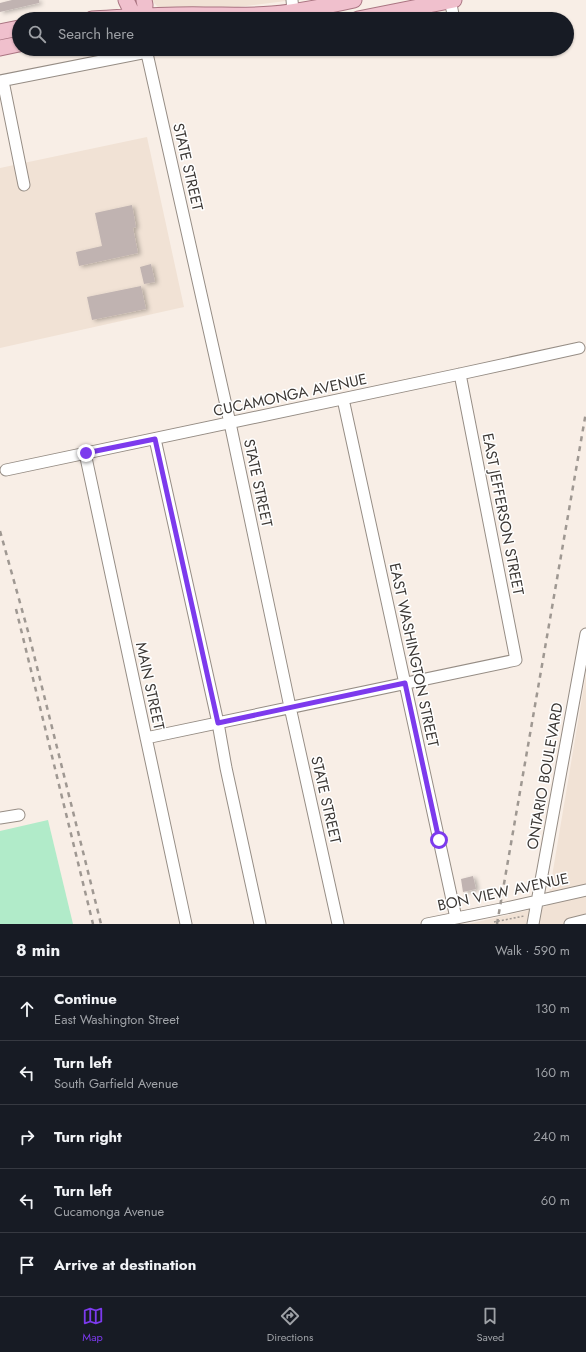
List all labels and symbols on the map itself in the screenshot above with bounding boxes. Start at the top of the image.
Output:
street label: STATE STREET [167,121,209,213]
street label: CUCAMONGA AVENUE [211,368,369,422]
street label: EAST JEFFERSON STREET [476,431,530,597]
street label: STATE STREET [238,437,278,529]
route end [77,444,95,462]
street label: EAST WASHINGTON STREET [384,561,444,749]
street label: MAIN STREET [130,640,170,732]
street label: ONTARIO BOULEVARD [521,701,569,851]
street label: STATE STREET [305,754,347,846]
route start [430,831,448,849]
street label: BON VIEW AVENUE [435,867,571,917]

